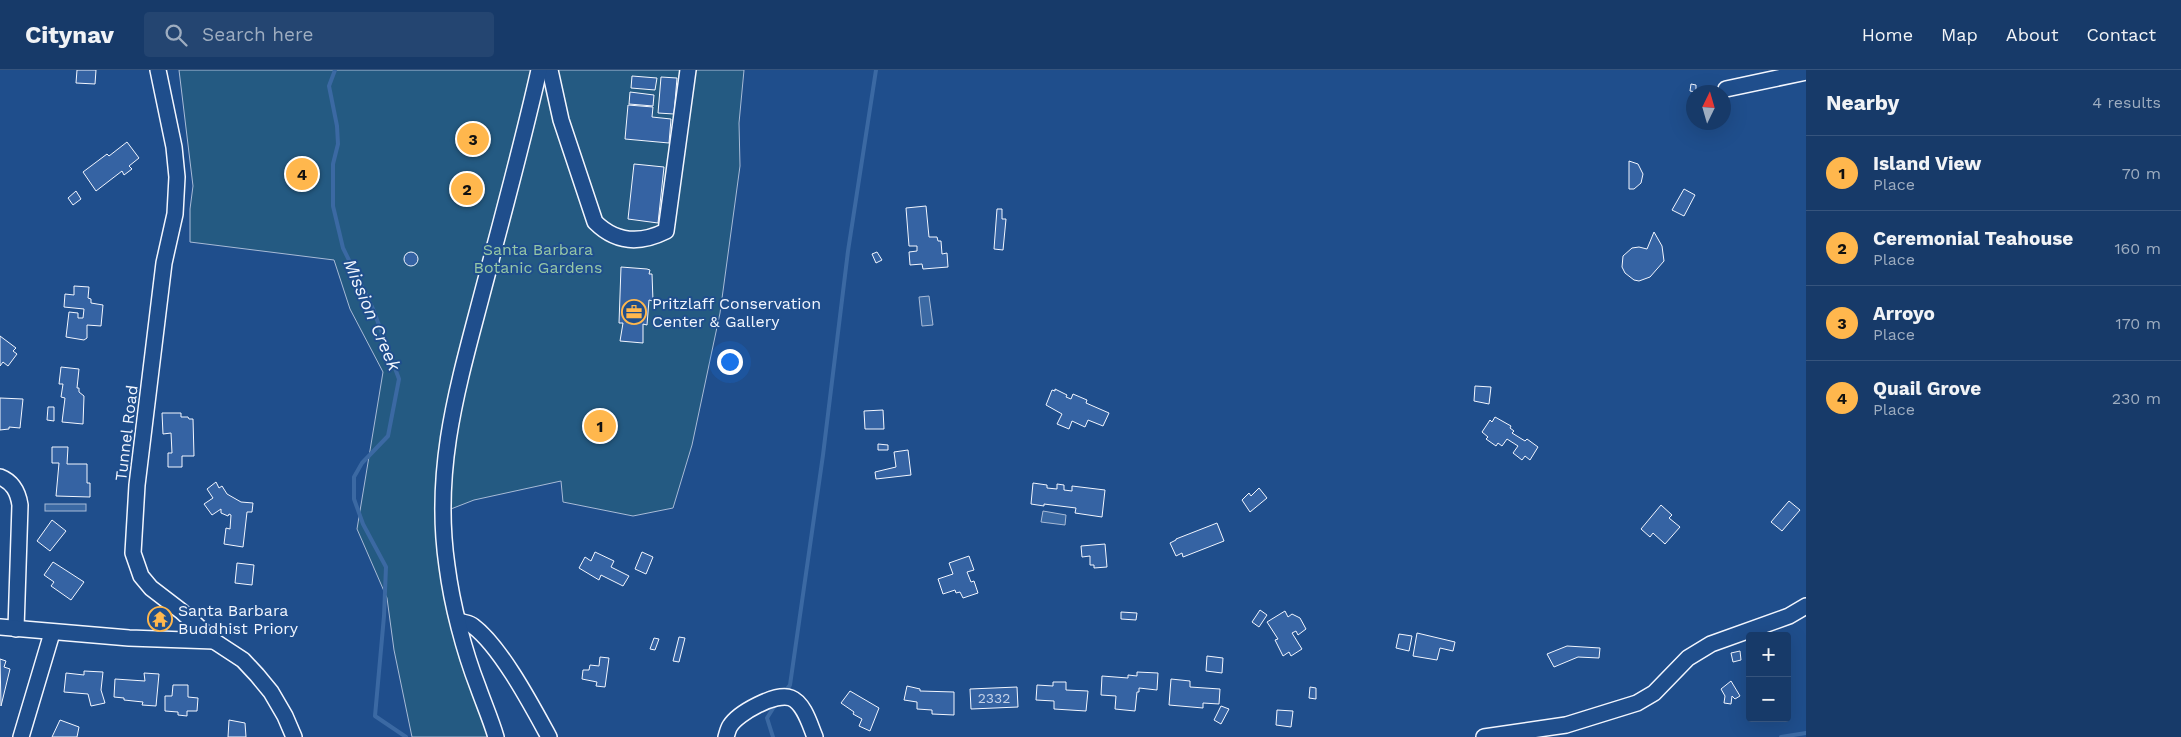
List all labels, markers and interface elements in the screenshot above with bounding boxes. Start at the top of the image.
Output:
search box [144,12,494,57]
text: Citynav [25,21,114,49]
icon: search [162,21,190,49]
text: Search here [202,23,313,46]
text: Home [1862,24,1913,45]
text: Map [1941,24,1978,45]
text: About [2006,24,2058,45]
text: Contact [2086,24,2156,45]
north arrow [1686,85,1731,130]
text: Nearby [1826,90,1899,115]
text: 4 results [2092,93,2161,112]
pin: 3 [457,120,489,158]
text: Island View [1873,152,1981,175]
pin: 4 [286,155,318,193]
text: 1 [1839,164,1845,183]
text: 70 m [2122,164,2161,183]
pin: 2 [451,170,483,208]
text: Place [1873,175,1915,194]
text: Ceremonial Teahouse [1873,227,2073,250]
text: 2 [1837,239,1847,258]
text: 160 m [2114,239,2161,258]
park label: Santa Barbara Botanic Gardens [474,240,602,277]
text: Place [1873,250,1915,269]
water label: Mission Creek [339,256,406,375]
place label: Pritzlaff Conservation Center & Gallery [652,294,821,331]
office icon: Pritzlaff Conservation Center & Gallery [621,299,647,325]
text: Arroyo [1873,302,1935,325]
text: 3 [1837,314,1847,333]
text: 170 m [2115,314,2161,333]
text: Place [1873,325,1915,344]
your location [717,349,743,375]
text: Quail Grove [1873,377,1981,400]
street label: Tunnel Road [111,384,142,482]
text: 4 [1837,389,1847,408]
text: 230 m [2112,389,2161,408]
text: Place [1873,400,1915,419]
pin: 1 [584,407,616,445]
place label: Santa Barbara Buddhist Priory [178,601,299,638]
temple icon: Santa Barbara Buddhist Priory [147,606,173,632]
map controls [1746,632,1791,722]
button: + [1746,632,1791,677]
button: − [1746,677,1791,722]
house number: 2332 [978,690,1010,706]

